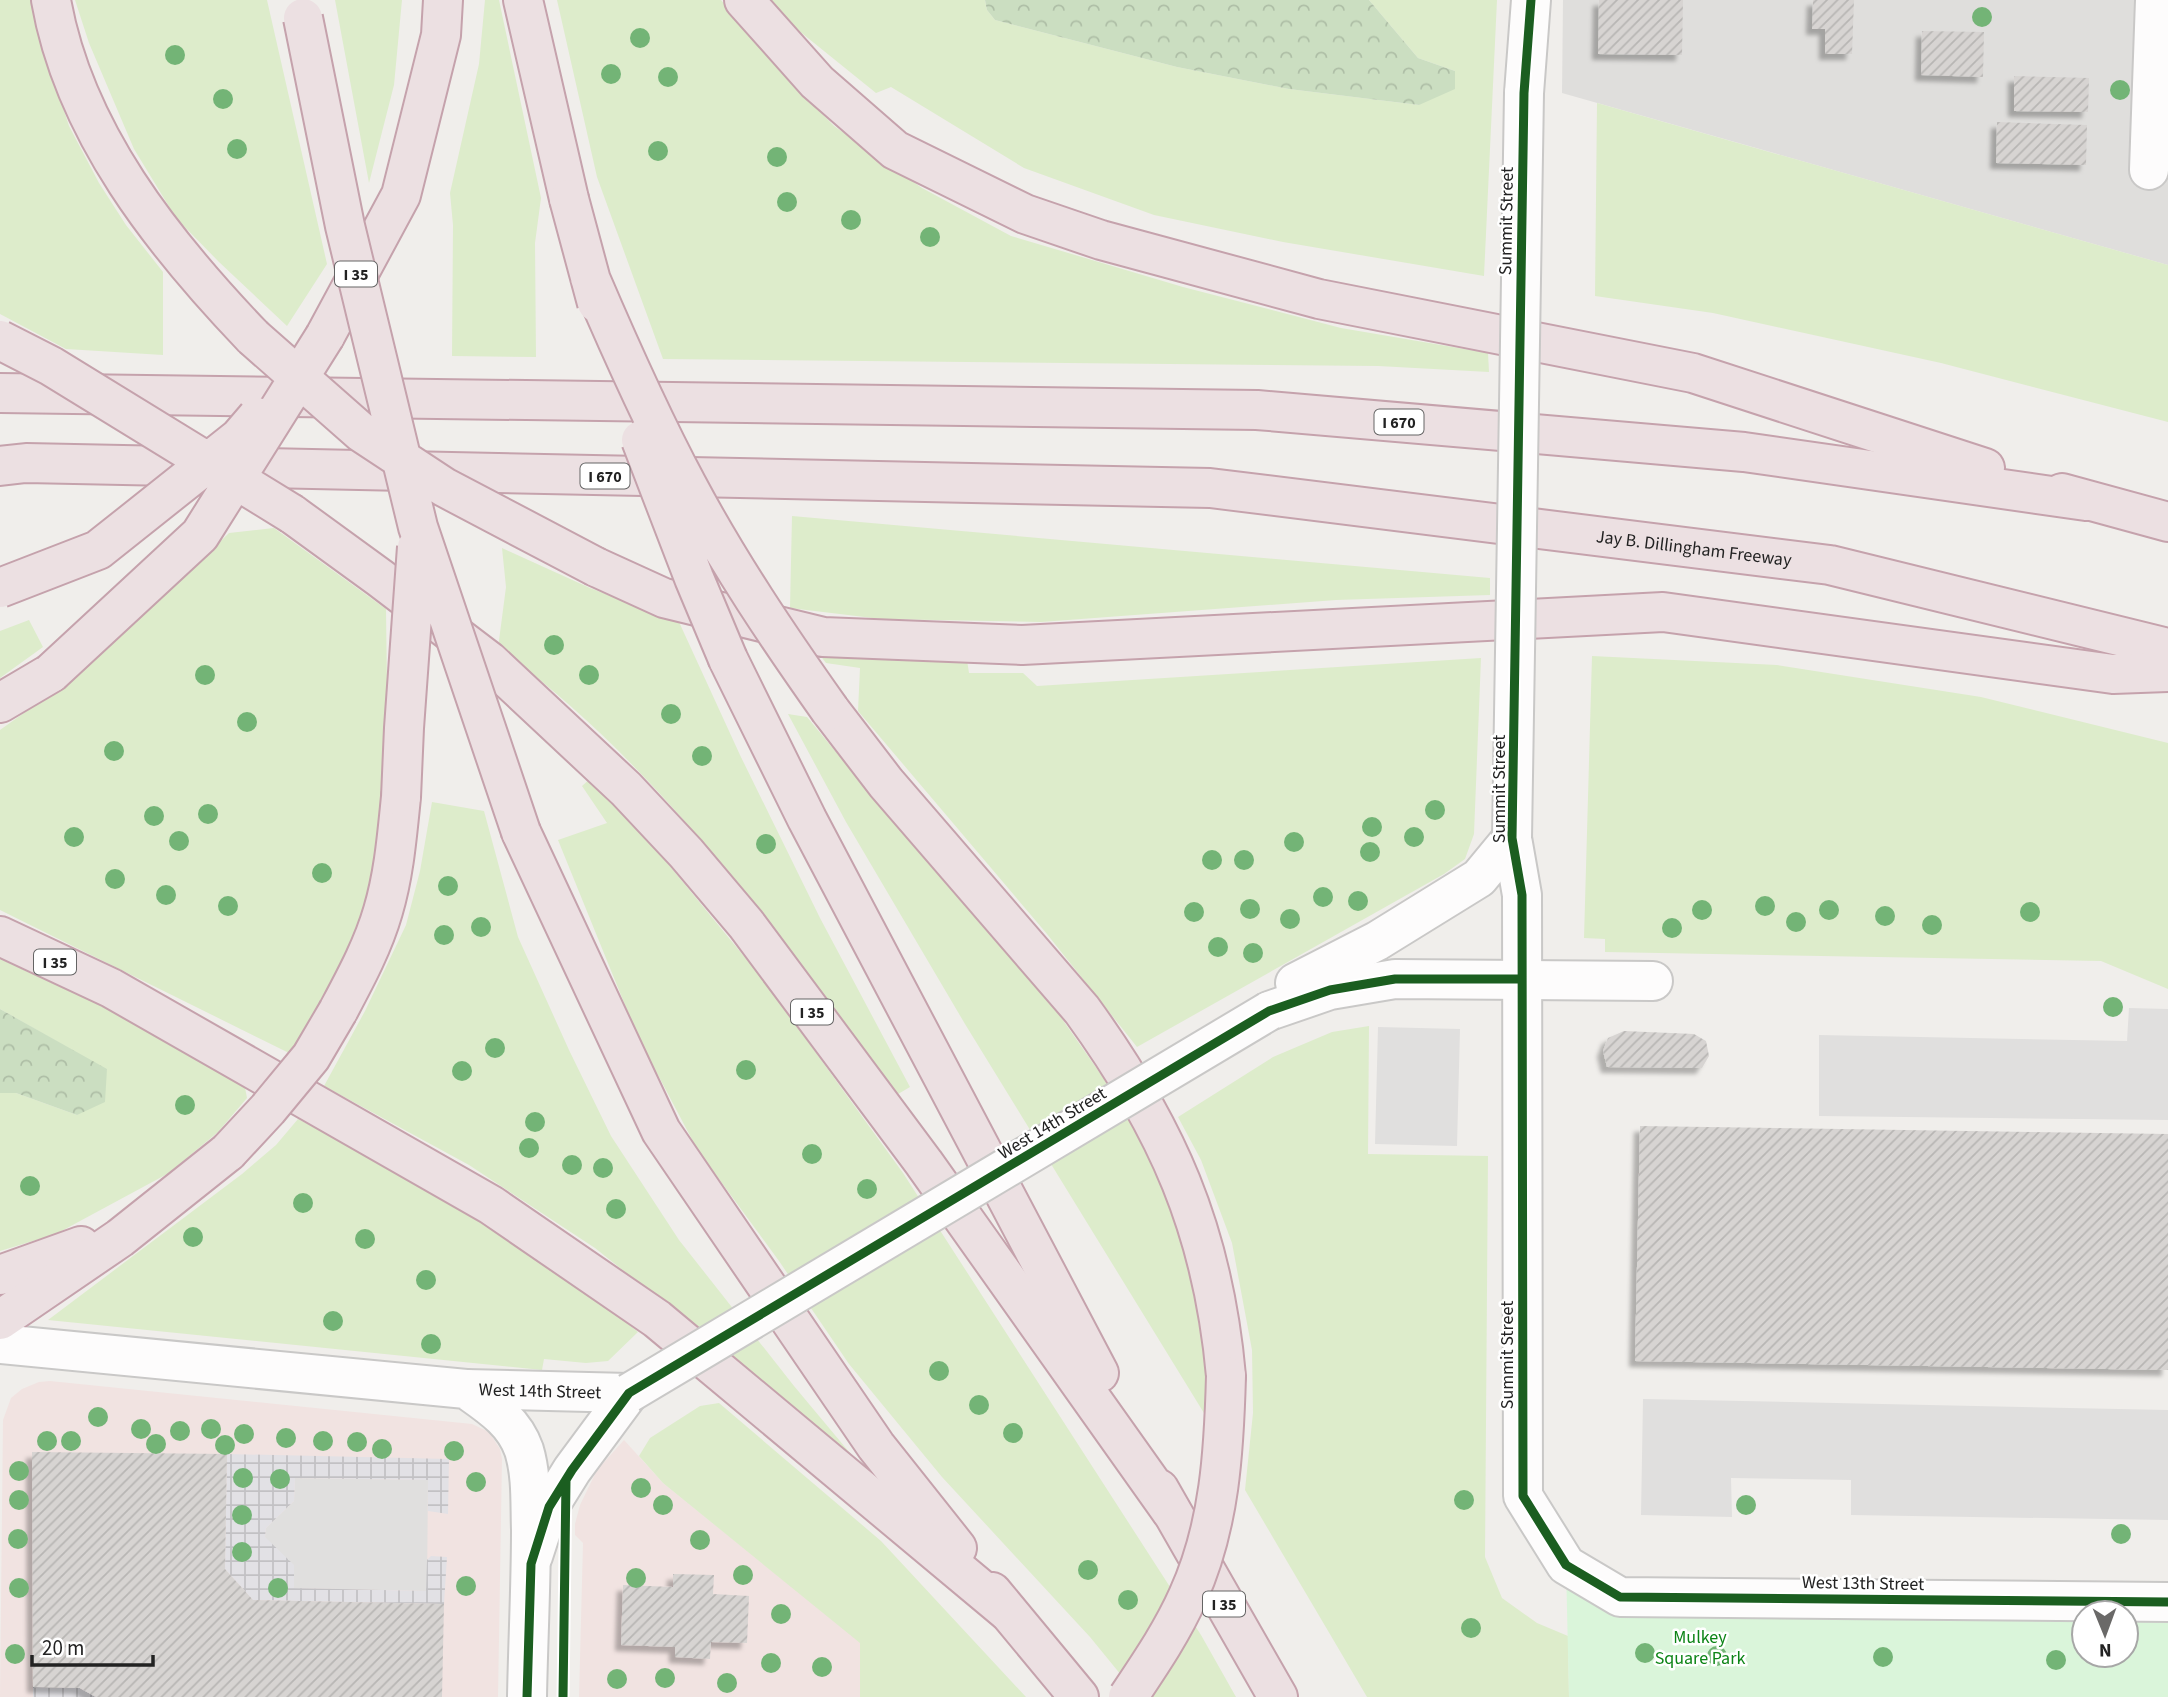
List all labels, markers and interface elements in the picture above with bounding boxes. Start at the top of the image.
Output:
street label: Summit Street [1493,167,1520,275]
road number: I 35 [335,262,377,286]
road number: I 670 [1374,410,1424,434]
road number: I 670 [580,463,630,489]
street label: Jay B. Dillingham Freeway [1595,524,1794,573]
street label: Summit Street [1487,735,1512,843]
road number: I 35 [34,950,76,974]
road number: I 35 [791,1000,833,1024]
street label: West 14th Street [993,1081,1111,1166]
street label: Summit Street [1495,1301,1520,1409]
street label: West 14th Street [478,1377,602,1405]
street label: West 13th Street [1802,1570,1924,1597]
road number: I 35 [1203,1592,1245,1616]
north arrow [2070,1599,2140,1669]
scale bar [32,1624,152,1668]
park label: Mulkey Square Park [1655,1625,1745,1671]
text: 20 m [42,1633,84,1663]
text: N [2099,1636,2112,1663]

